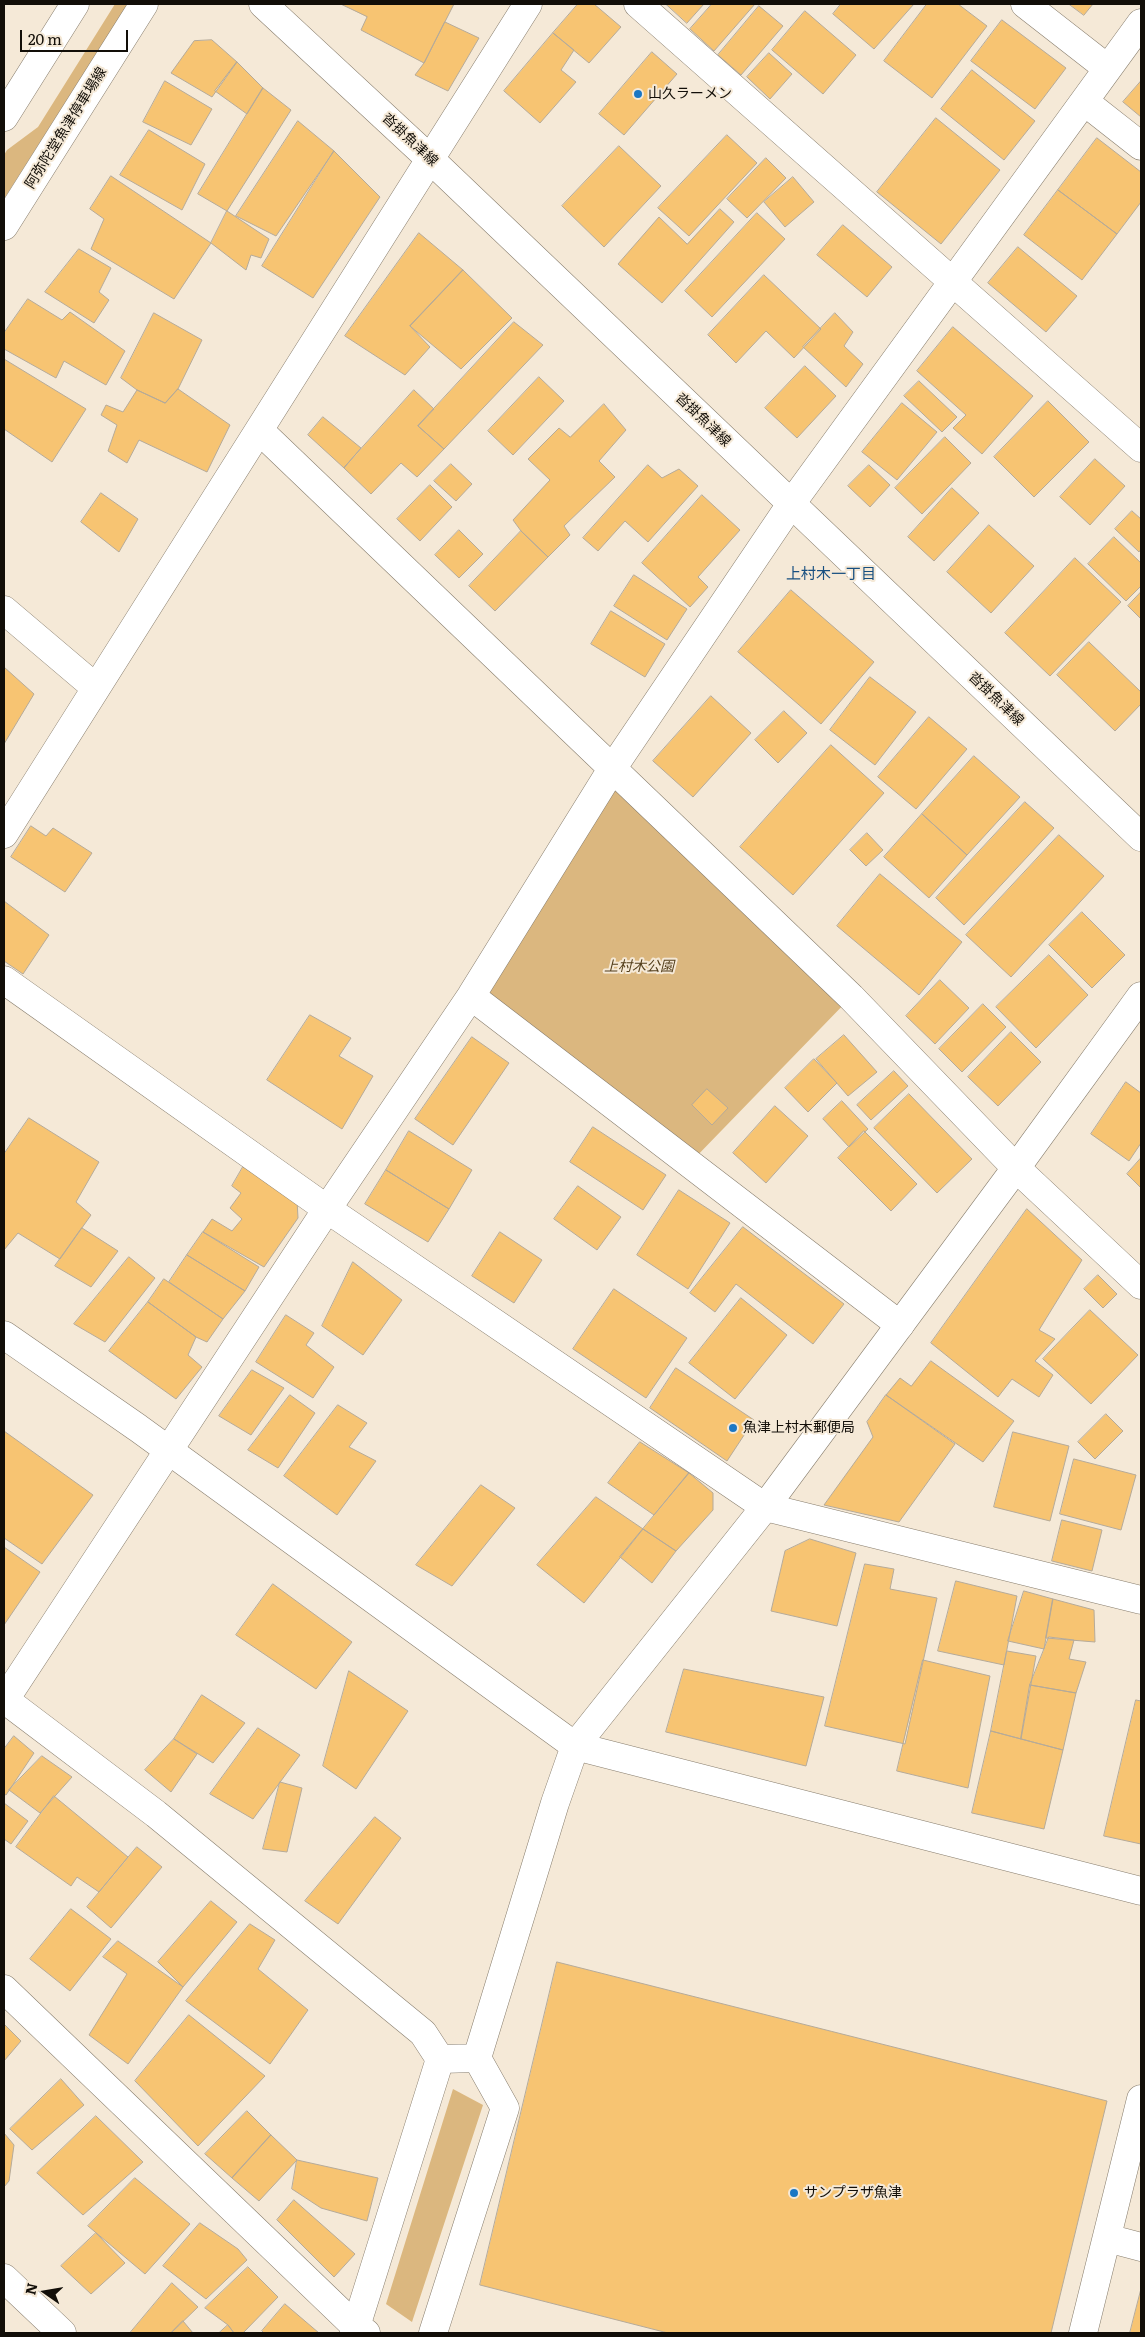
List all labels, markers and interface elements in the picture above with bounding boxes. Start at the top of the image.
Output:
scale bar [22,20,130,52]
text: 20 m [28,27,62,50]
street label: 阿弥陀堂魚津停車場線 [22,64,110,192]
place label: 山久ラーメン [648,86,732,102]
marker: 山久ラーメン [632,88,644,100]
street label: 沓掛魚津線 [379,110,441,170]
street label: 沓掛魚津線 [672,390,734,450]
district label: 上村木一丁目 [786,566,876,584]
street label: 沓掛魚津線 [965,669,1027,729]
park label: 上村木公園 [604,959,674,975]
place label: 魚津上村木郵便局 [743,1420,855,1436]
marker: 魚津上村木郵便局 [727,1422,739,1434]
place label: サンプラザ魚津 [804,2185,902,2201]
marker: サンプラザ魚津 [788,2187,800,2199]
north arrow [20,2267,70,2317]
text: N [19,2281,41,2297]

